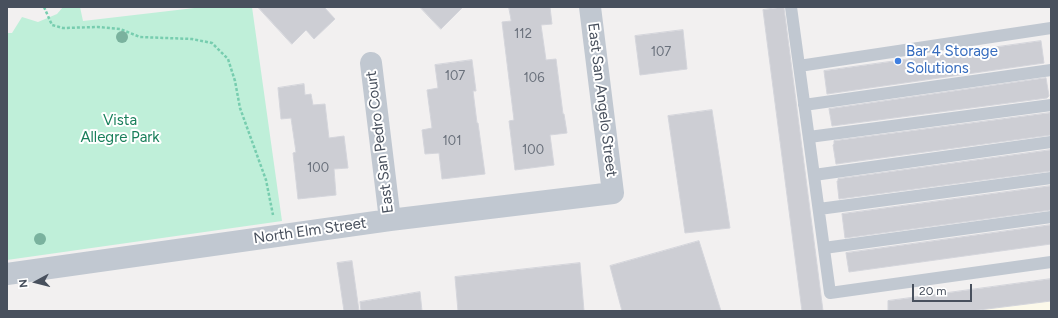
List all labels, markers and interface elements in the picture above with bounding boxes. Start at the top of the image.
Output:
street label: East San Angelo Street [584,22,620,178]
house number: 112 [514,26,532,42]
place label: Bar 4 Storage Solutions [906,43,998,78]
house number: 107 [651,44,671,60]
marker: Bar 4 Storage Solutions [893,56,903,66]
house number: 107 [445,68,465,84]
street label: East San Pedro Court [362,70,398,214]
house number: 106 [523,70,545,86]
park label: Vista Allegre Park [80,112,160,147]
house number: 101 [442,133,462,149]
house number: 100 [522,142,544,158]
house number: 100 [307,160,329,176]
street label: North Elm Street [252,214,368,248]
north arrow [16,262,56,302]
scale bar [914,276,974,302]
text: N [17,279,31,289]
text: 20 m [919,284,947,298]

